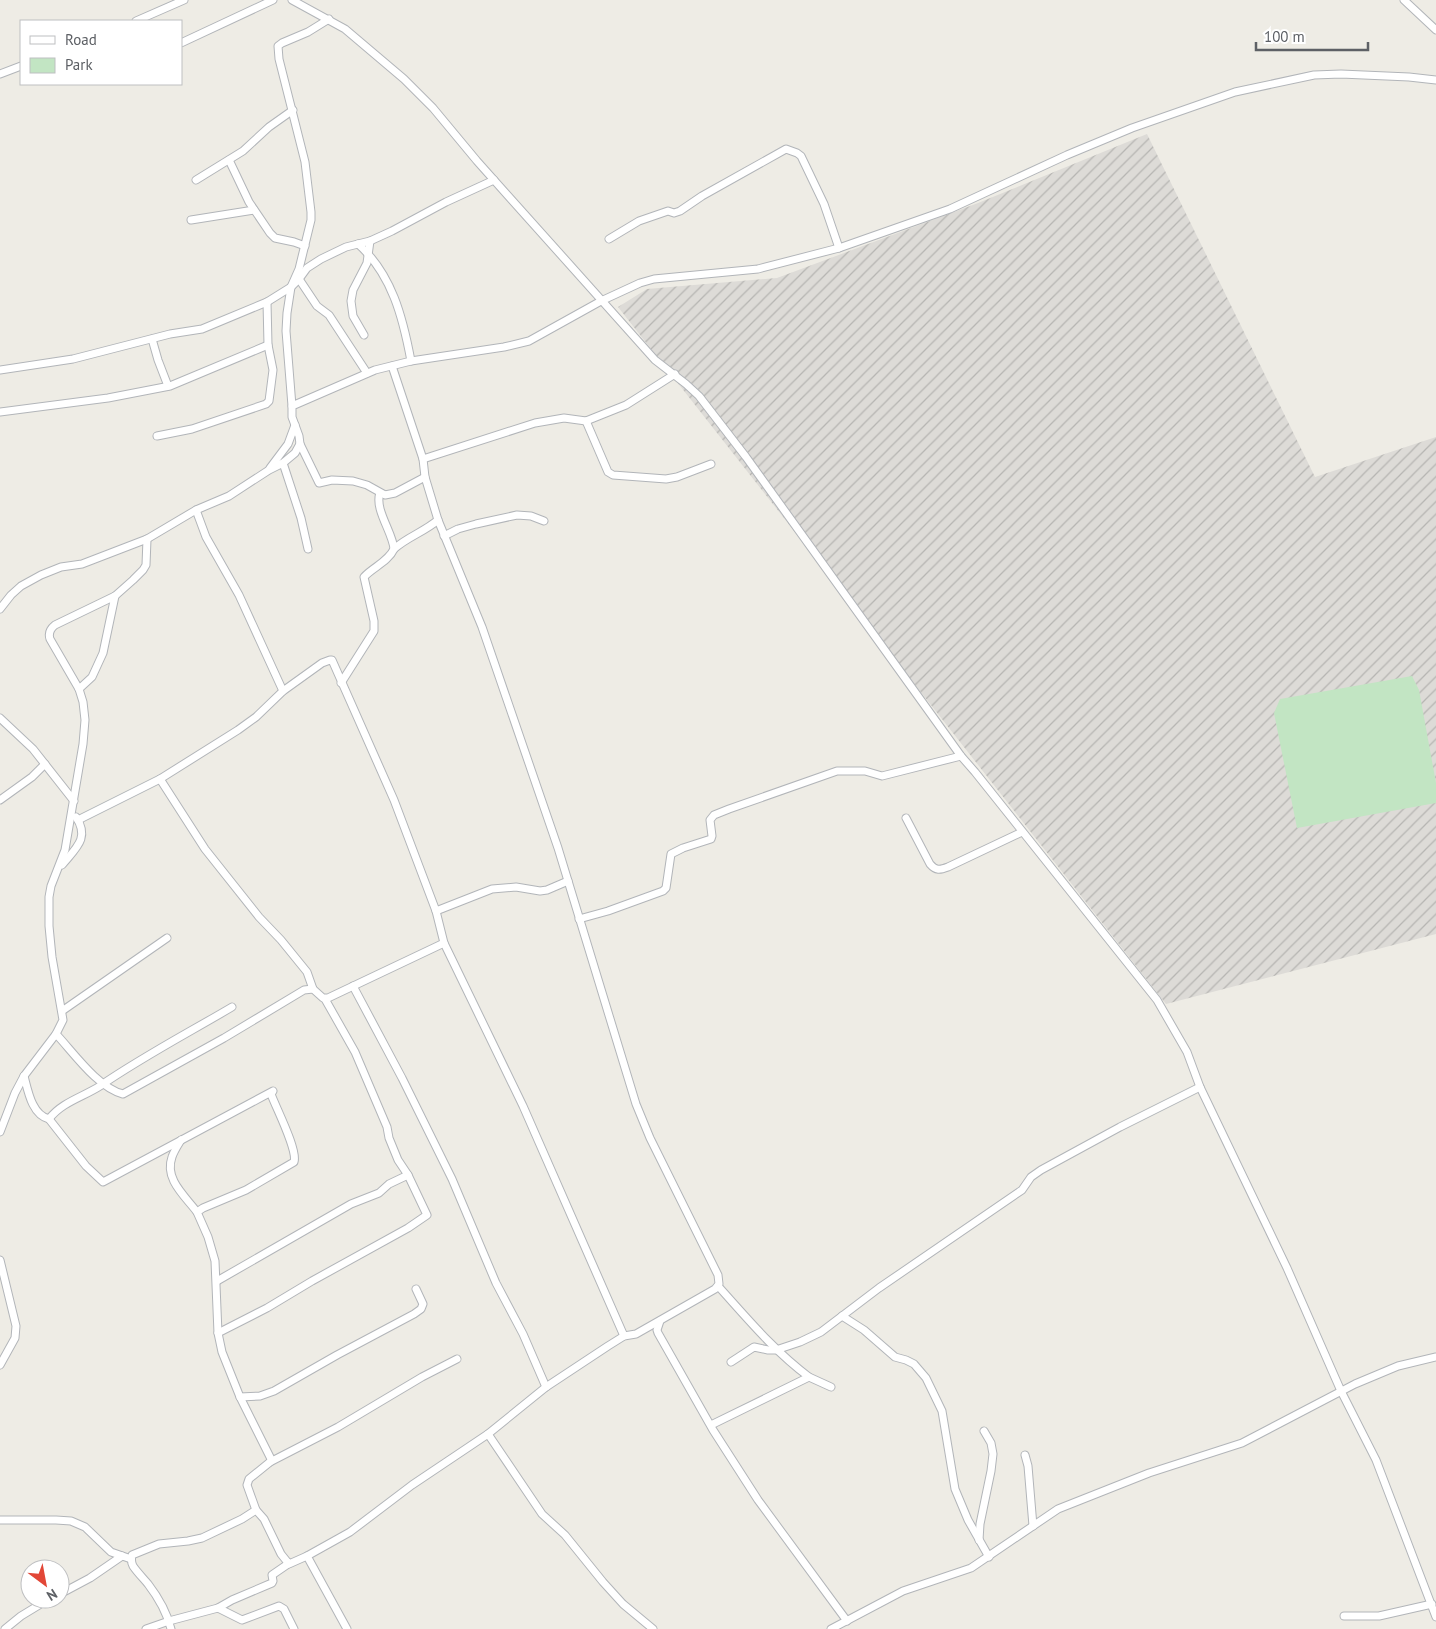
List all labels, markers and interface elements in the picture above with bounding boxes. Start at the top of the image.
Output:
legend [20,20,182,85]
scale bar [1256,20,1368,52]
text: 100 m [1264,27,1305,46]
text: Road [65,30,97,49]
text: Park [65,55,93,74]
north arrow [20,1559,70,1609]
text: N [43,1585,61,1605]

